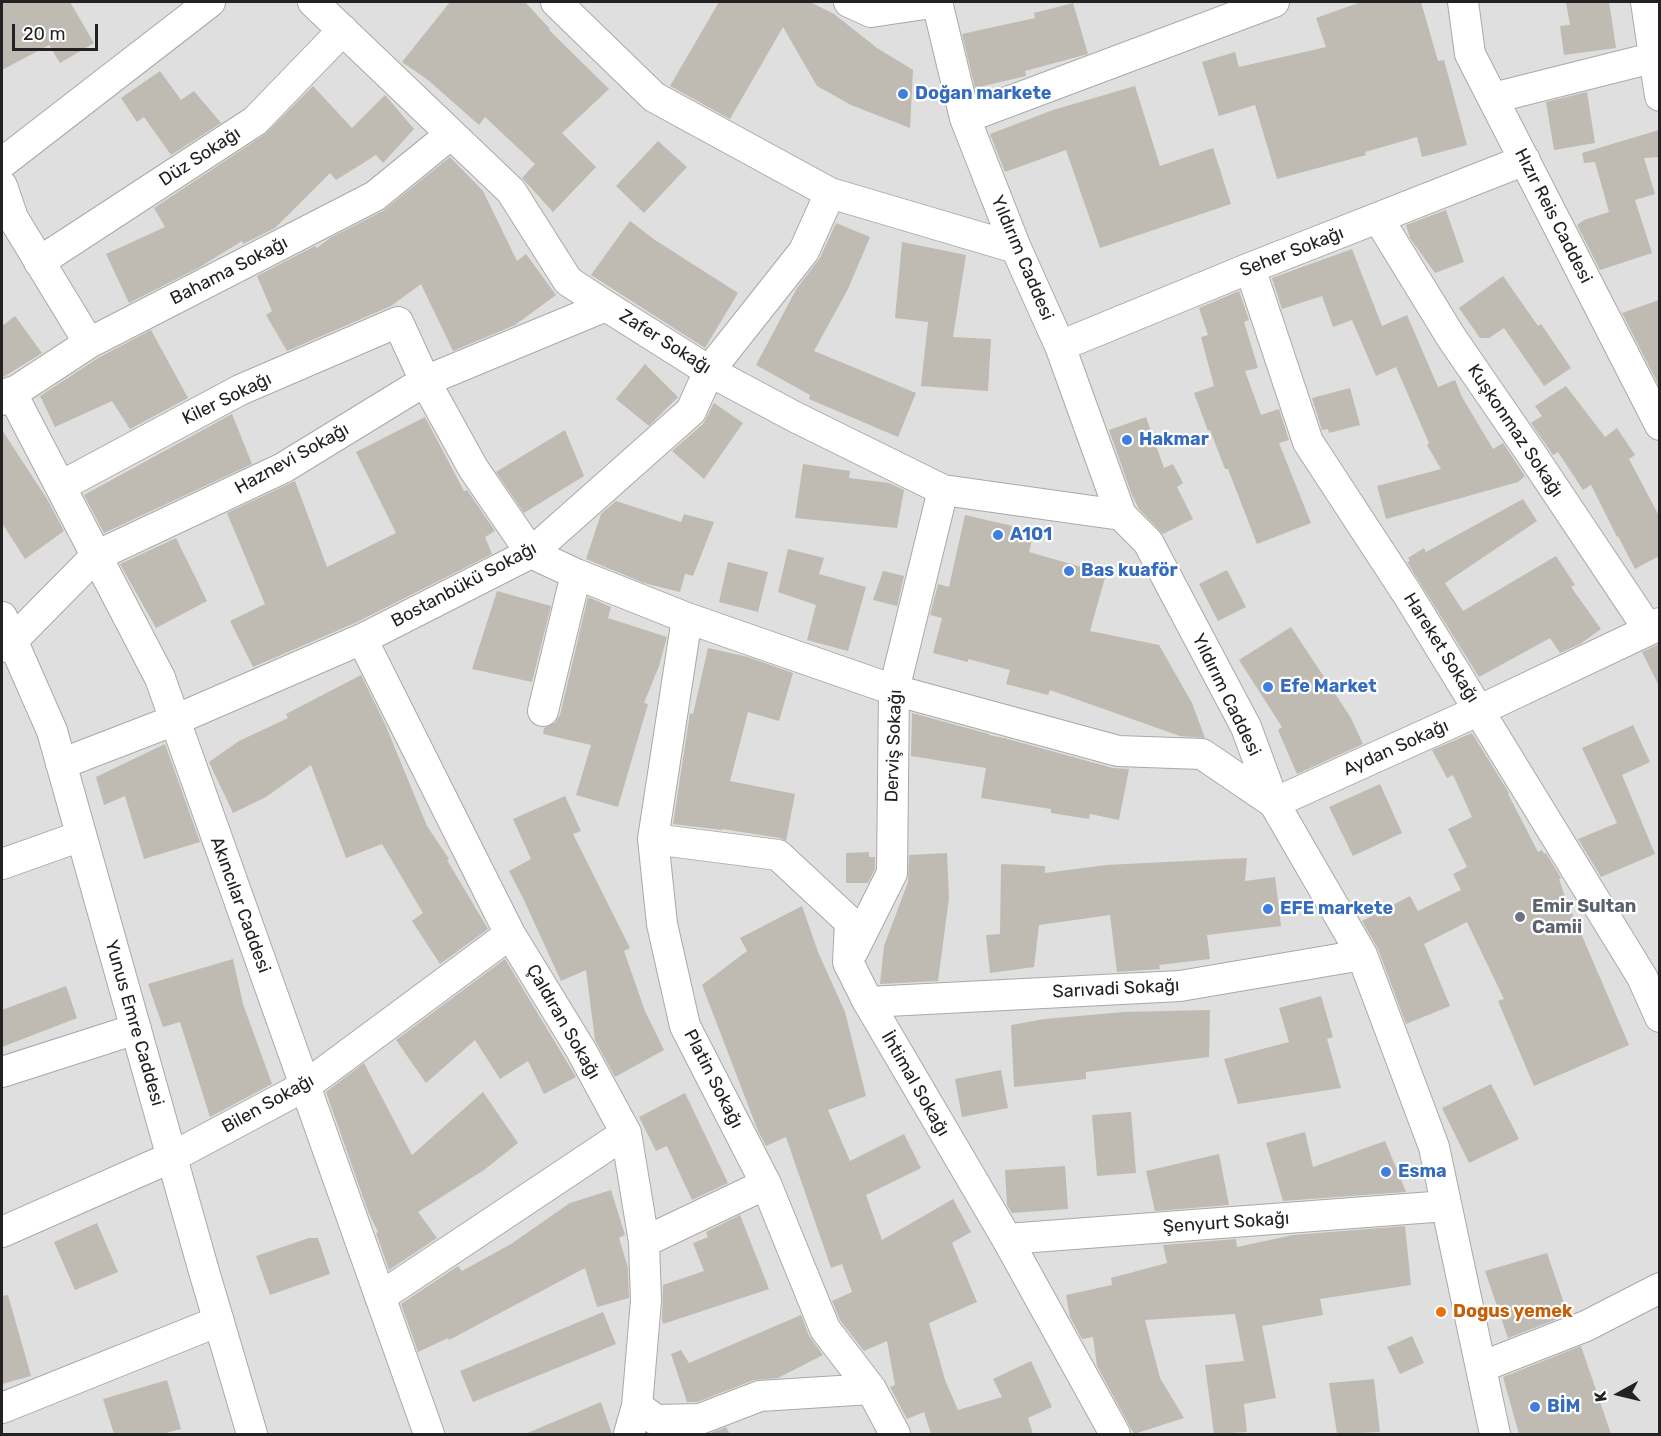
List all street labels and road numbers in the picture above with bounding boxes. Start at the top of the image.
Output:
street label: Düz Sokağı [155,123,245,191]
street label: Hızır Reis Caddesi [1510,145,1596,287]
street label: Yıldırım Caddesi [986,192,1058,324]
street label: Seher Sokağı [1237,222,1347,282]
street label: Bahama Sokağı [167,232,291,310]
street label: Zafer Sokağı [615,305,715,379]
street label: Kuşkonmaz Sokağı [1463,360,1567,502]
street label: Kiler Sokağı [179,368,275,430]
street label: Haznevi Sokağı [231,419,353,499]
street label: Bostanbükü Sokağı [388,538,540,632]
street label: Hareket Sokağı [1399,589,1483,707]
street label: Yıldırım Caddesi [1187,630,1265,760]
street label: Derviş Sokağı [881,689,907,803]
street label: Aydan Sokağı [1340,715,1452,781]
street label: Akıncılar Caddesi [205,834,275,976]
street label: Yunus Emre Caddesi [100,938,168,1108]
street label: Çaldıran Sokağı [521,961,605,1083]
street label: Sarıvadi Sokağı [1052,975,1180,1003]
street label: Platin Sokağı [679,1026,747,1132]
street label: İhtimal Sokağı [876,1028,954,1140]
street label: Bilen Sokağı [218,1070,318,1138]
street label: Şenyurt Sokağı [1162,1208,1290,1238]

